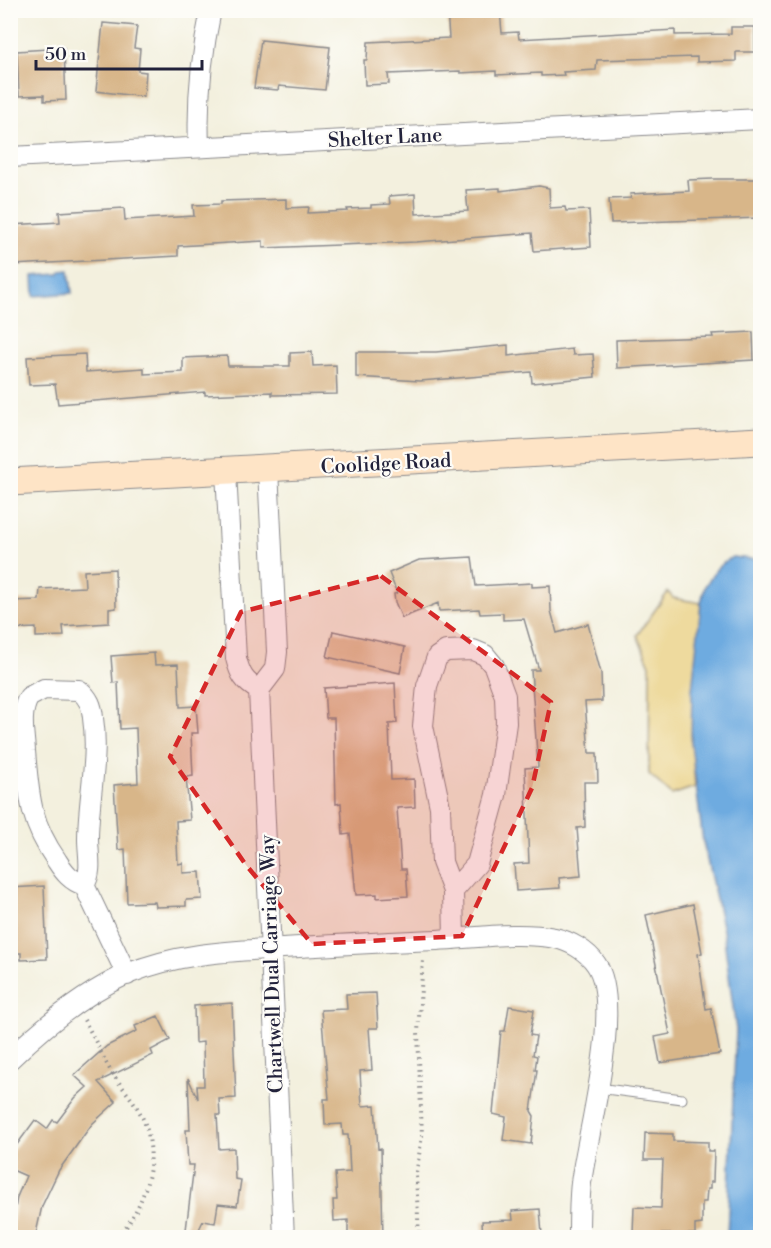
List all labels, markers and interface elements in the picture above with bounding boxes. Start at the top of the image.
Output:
scale bar [36,33,202,71]
text: 50 m [45,43,87,66]
street label: Shelter Lane [327,123,443,154]
street label: Coolidge Road [320,449,453,480]
street label: Chartwell Dual Carriage Way [255,834,290,1094]

